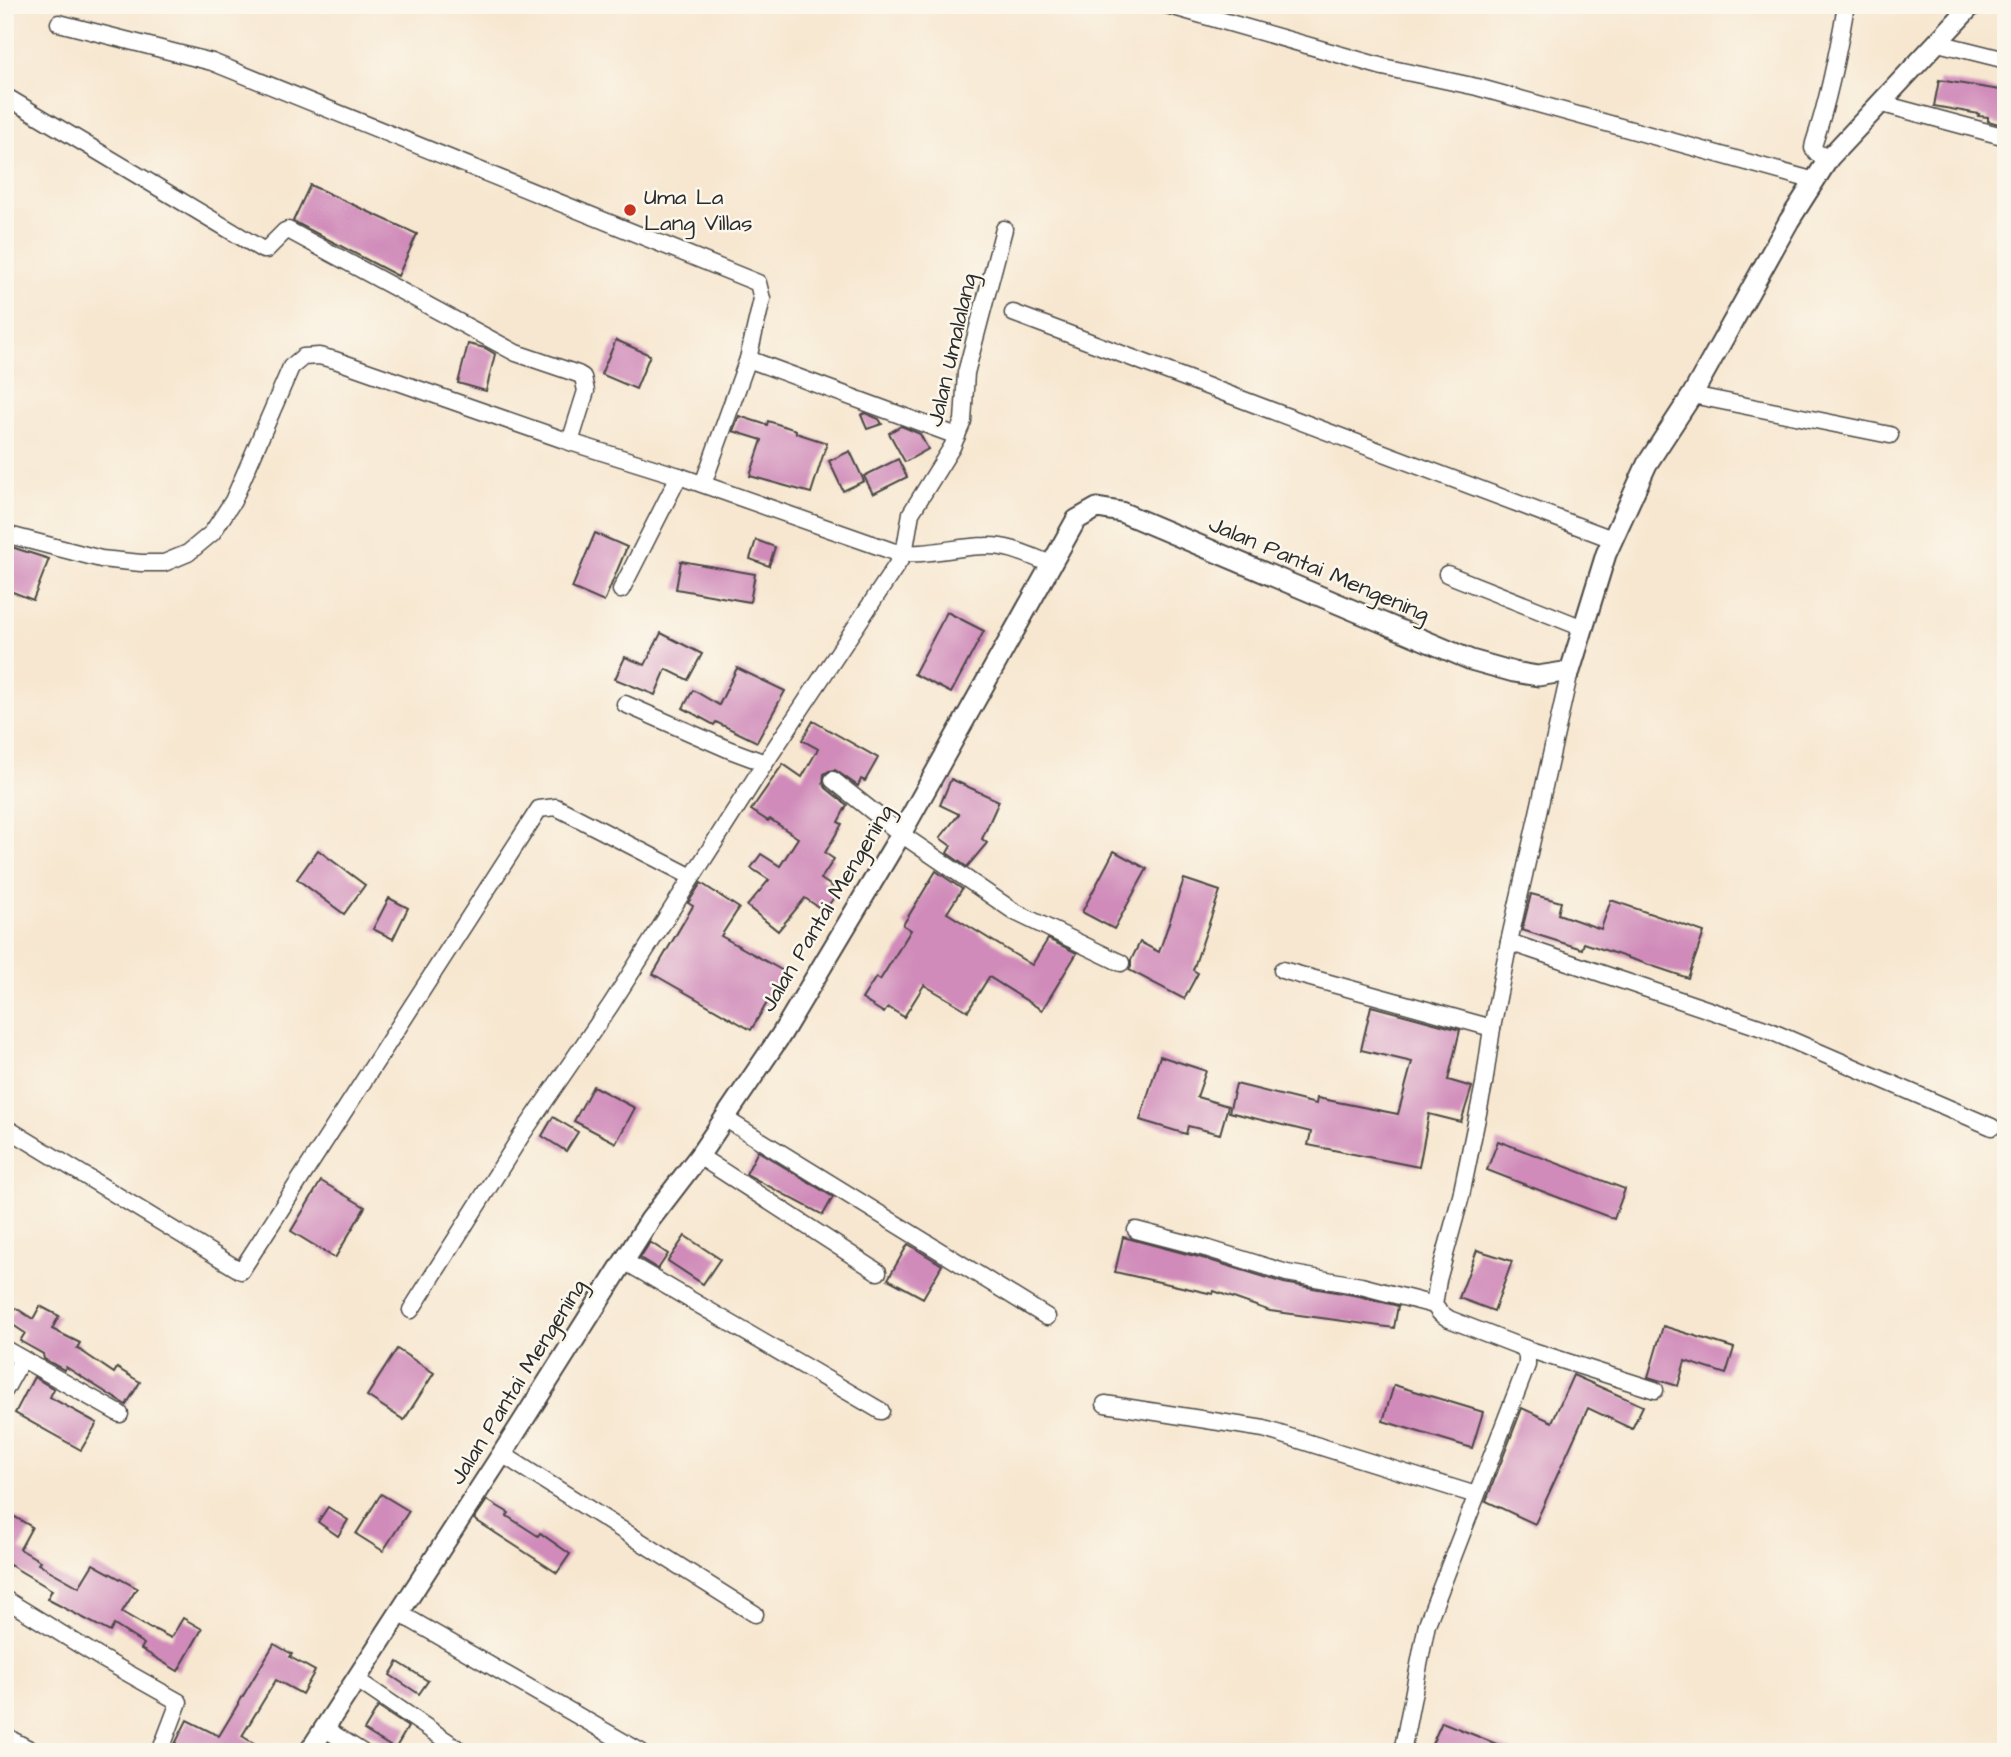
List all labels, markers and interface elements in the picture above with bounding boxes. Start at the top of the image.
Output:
place label: Uma La Lang Villas [644,181,753,240]
marker: Uma La Lang Villas [622,202,638,218]
street label: Jalan Umalalang [919,270,986,430]
street label: Jalan Pantai Mengening [1203,508,1434,631]
street label: Jalan Pantai Mengening [752,798,903,1018]
street label: Jalan Pantai Mengening [442,1273,595,1492]

